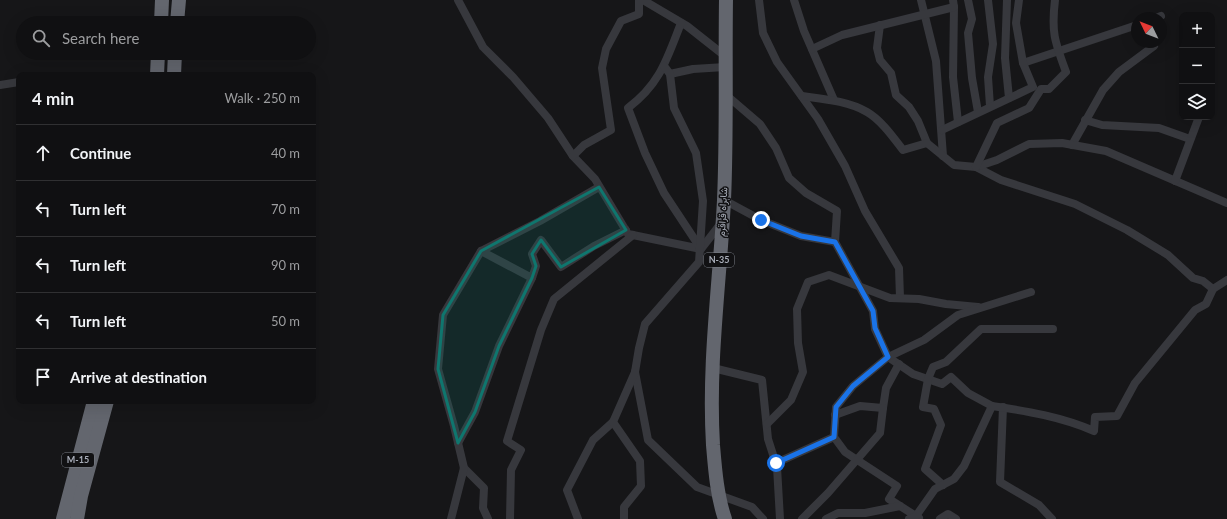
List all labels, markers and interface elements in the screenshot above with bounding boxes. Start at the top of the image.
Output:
north arrow [1131,12,1167,48]
map controls [1179,12,1215,120]
button: + [1179,12,1215,48]
search box [16,16,316,60]
icon: search [30,27,52,49]
text: Search here [62,29,139,47]
button: − [1179,48,1215,84]
button: layers [1179,84,1215,120]
text: 4 min [32,88,74,109]
text: Walk · 250 m [224,90,300,106]
icon: ahead [32,142,54,164]
text: Continue [70,144,131,162]
text: 40 m [271,145,300,161]
street label: شاہراہ قراقرم [715,187,730,237]
icon: left [32,198,54,220]
text: Turn left [70,200,126,218]
text: 70 m [271,201,300,217]
route end [752,211,770,229]
road number: N-35 [704,253,734,267]
icon: left [32,254,54,276]
text: Turn left [70,256,126,274]
text: 90 m [271,257,300,273]
icon: left [32,310,54,332]
text: Turn left [70,312,126,330]
text: 50 m [271,313,300,329]
icon: arrive [32,366,54,388]
text: Arrive at destination [70,368,207,386]
road number: M-15 [62,453,94,467]
route start [767,454,785,472]

